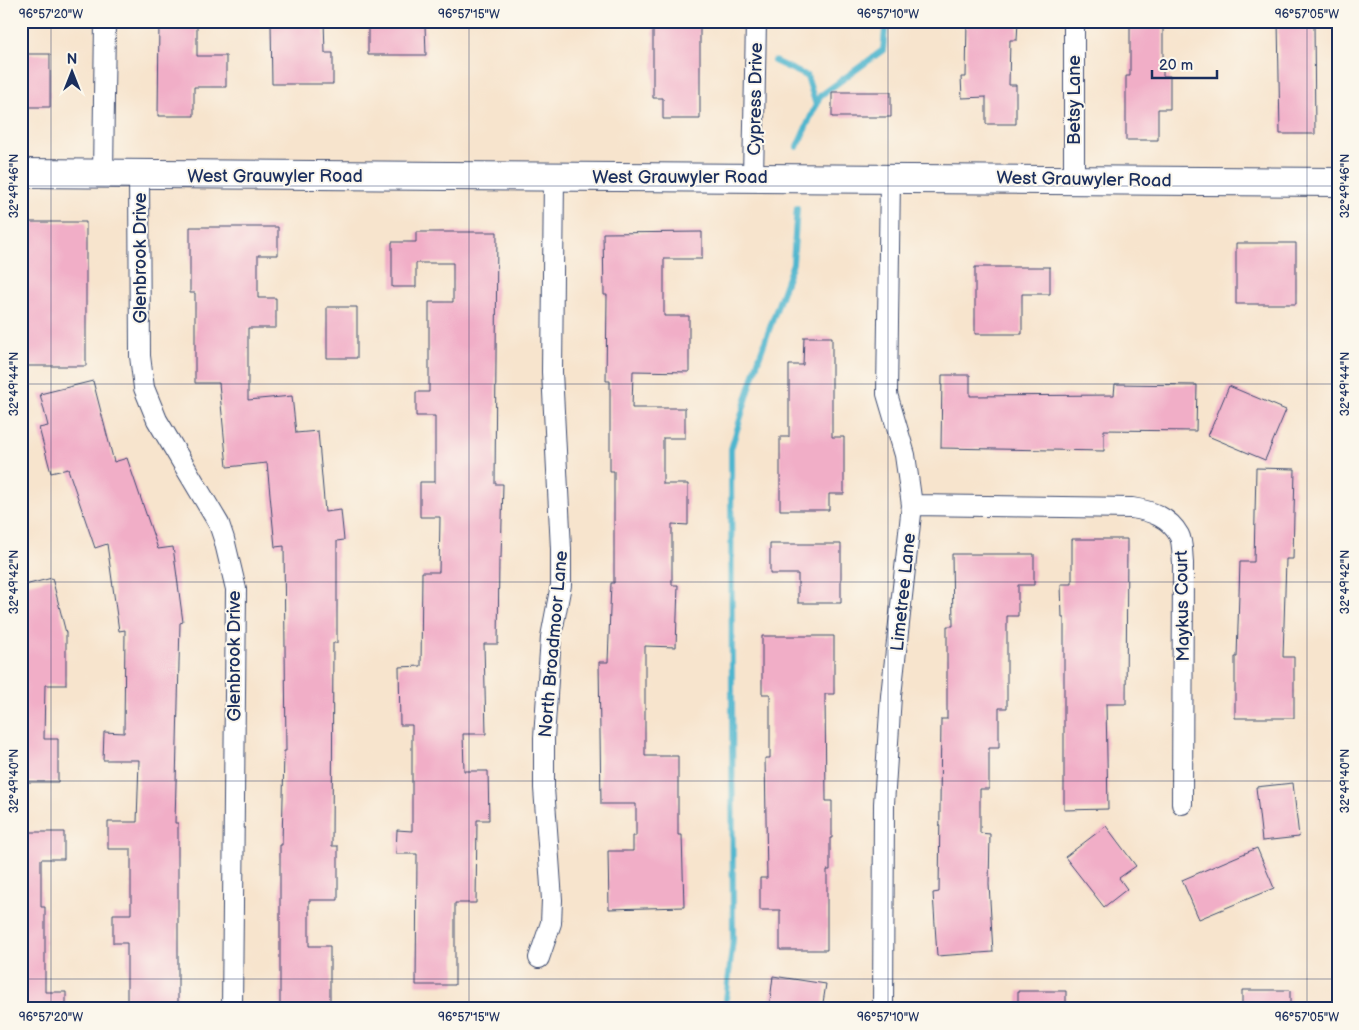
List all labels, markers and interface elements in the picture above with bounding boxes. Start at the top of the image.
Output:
text: 96°57'20"W [19,7,83,22]
text: 96°57'15"W [438,7,500,22]
text: 96°57'10"W [857,7,919,22]
text: 96°57'05"W [1275,7,1339,22]
street label: Cypress Drive [744,42,767,156]
north arrow [48,48,98,98]
scale bar [1152,48,1216,80]
text: N [67,51,77,68]
street label: Betsy Lane [1064,55,1085,145]
text: 20 m [1159,56,1193,75]
text: 32°49'46"N [7,154,22,218]
text: 32°49'46"N [1338,154,1353,218]
street label: West Grauwyler Road [187,166,363,187]
street label: West Grauwyler Road [592,167,768,188]
street label: West Grauwyler Road [996,167,1172,192]
street label: Glenbrook Drive [130,192,151,324]
text: 32°49'44"N [7,352,22,416]
text: 32°49'44"N [1338,352,1353,416]
street label: Limetree Lane [887,532,920,652]
street label: North Broadmoor Lane [535,549,572,738]
text: 32°49'42"N [7,550,22,614]
street label: Maykus Court [1171,550,1194,662]
text: 32°49'42"N [1338,550,1353,614]
street label: Glenbrook Drive [224,590,245,722]
text: 32°49'40"N [7,749,22,813]
text: 32°49'40"N [1338,749,1353,813]
text: 96°57'20"W [19,1010,83,1025]
text: 96°57'15"W [438,1010,500,1025]
text: 96°57'10"W [857,1010,919,1025]
text: 96°57'05"W [1275,1010,1339,1025]

